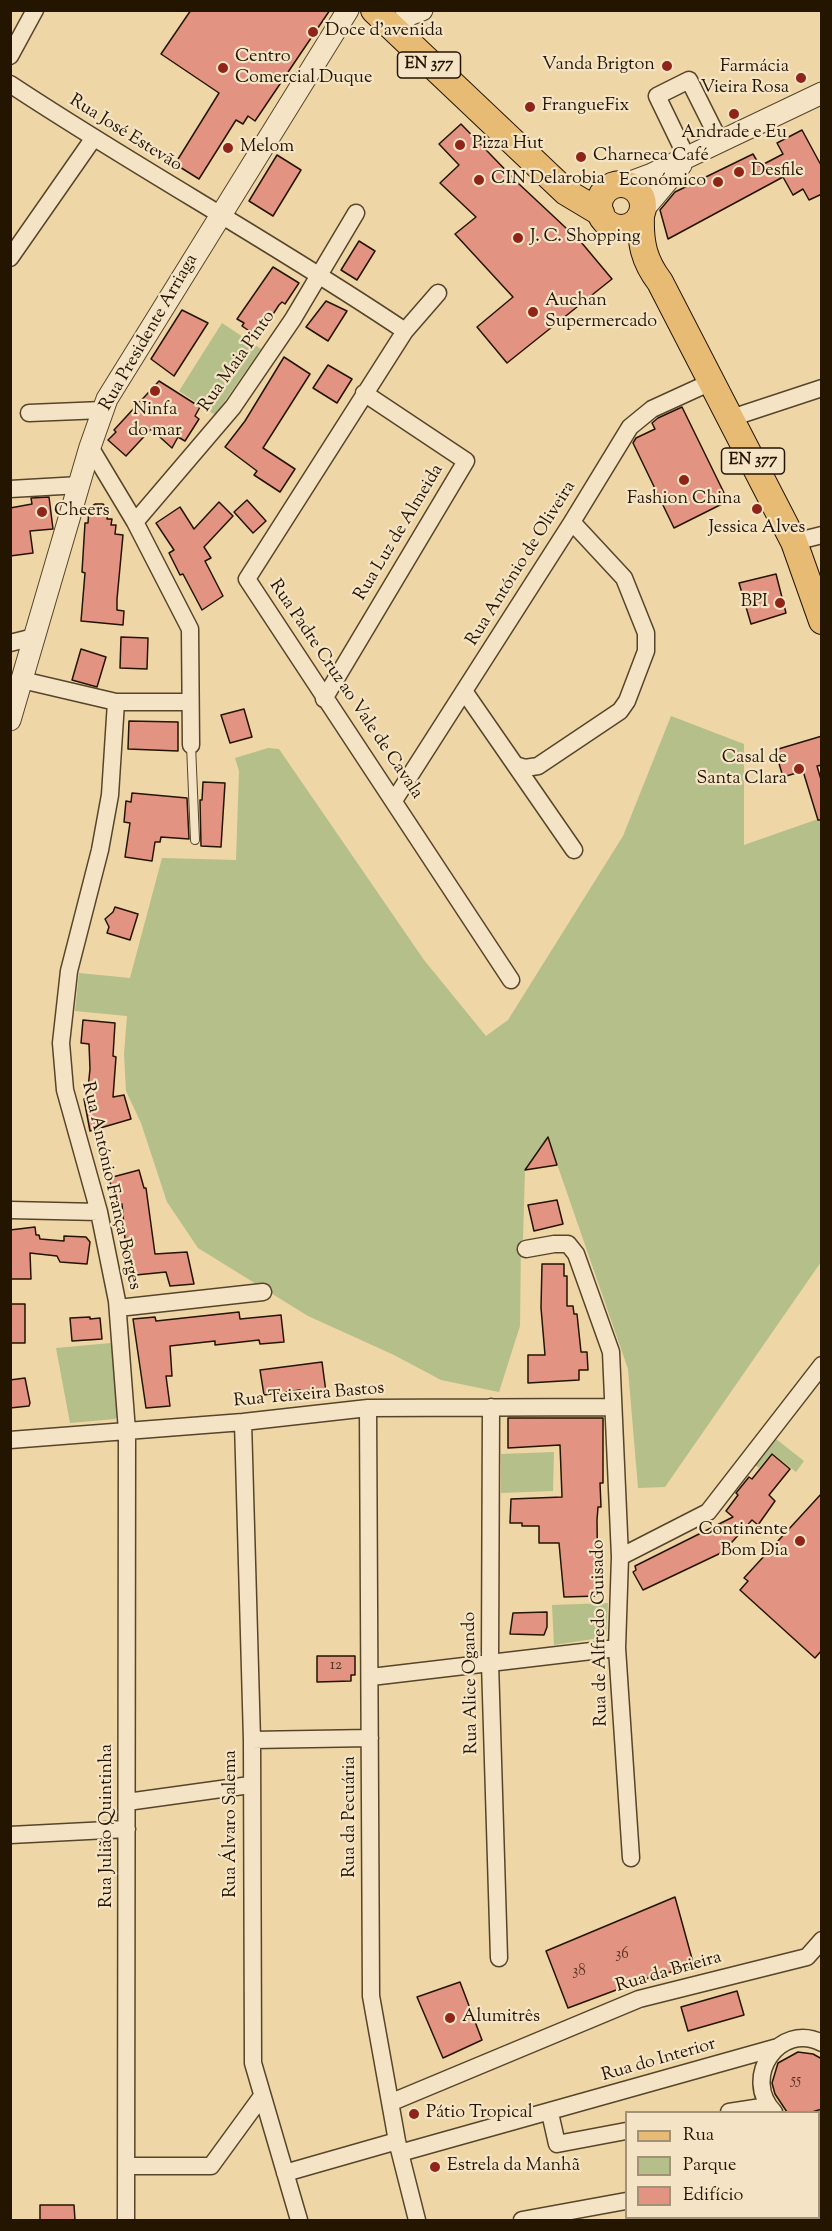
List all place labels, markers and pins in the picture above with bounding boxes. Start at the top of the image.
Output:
place label: Doce d'avenida [325,21,443,43]
marker: Doce d'avenida [306,25,320,39]
place label: Centro Comercial Duque [235,47,372,90]
place label: Vanda Brigton [542,55,655,77]
place label: Farmácia Vieira Rosa [701,57,789,100]
marker: Vanda Brigton [660,59,674,73]
marker: Centro Comercial Duque [216,61,230,75]
marker: Farmácia Vieira Rosa [794,71,808,85]
place label: FrangueFix [542,96,629,118]
marker: FrangueFix [523,100,537,114]
marker: Andrade e Eu [727,107,741,121]
place label: Andrade e Eu [681,123,787,145]
place label: Pizza Hut [472,134,544,156]
place label: Melom [240,137,294,159]
marker: Pizza Hut [453,138,467,152]
marker: Melom [221,141,235,155]
place label: Charneca Café [593,146,709,168]
marker: Charneca Café [574,150,588,164]
place label: Desfile [751,161,804,183]
marker: Desfile [732,165,746,179]
place label: CIN Delarobia [491,169,605,191]
place label: Económico [619,171,706,193]
marker: CIN Delarobia [472,173,486,187]
marker: Económico [711,175,725,189]
place label: J. C. Shopping [530,227,641,249]
marker: J. C. Shopping [511,231,525,245]
place label: Auchan Supermercado [545,291,657,334]
marker: Auchan Supermercado [526,305,540,319]
marker: Ninfa do mar [148,384,162,398]
place label: Ninfa do mar [128,400,182,442]
marker: Fashion China [677,473,691,487]
place label: Fashion China [627,489,741,511]
place label: Cheers [54,501,110,523]
marker: Jessica Alves [750,502,764,516]
marker: Cheers [35,505,49,519]
place label: Jessica Alves [709,518,805,540]
place label: BPI [741,592,768,614]
marker: BPI [773,596,787,610]
place label: Casal de Santa Clara [697,748,787,790]
marker: Casal de Santa Clara [792,762,806,776]
place label: Continente Bom Dia [699,1520,788,1562]
marker: Continente Bom Dia [793,1534,807,1548]
place label: Alumitrês [462,2007,540,2029]
marker: Alumitrês [443,2011,457,2025]
place label: Pátio Tropical [426,2103,533,2125]
marker: Pátio Tropical [407,2107,421,2121]
place label: Estrela da Manhã [447,2156,580,2178]
marker: Estrela da Manhã [428,2160,442,2174]

